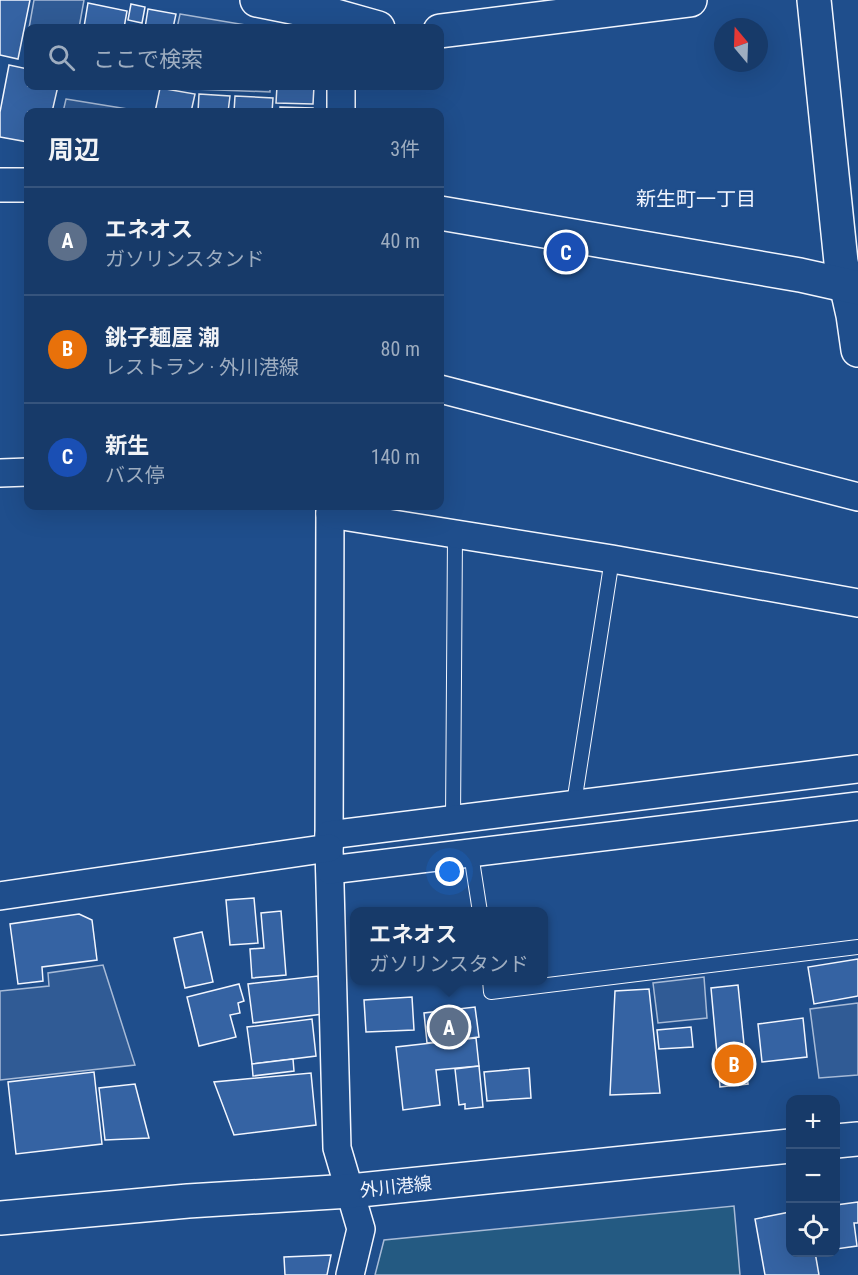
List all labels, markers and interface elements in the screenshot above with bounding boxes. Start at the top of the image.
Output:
north arrow [714,18,768,72]
search box [24,24,444,90]
icon: search [45,41,78,74]
text: ここで検索 [93,47,203,72]
text: 周辺 [48,135,100,165]
text: 3件 [390,137,420,161]
district label: 新生町一丁目 [636,187,756,211]
text: エネオス [105,217,193,242]
text: A [62,229,73,253]
text: 40 m [381,229,420,253]
pin: C [546,230,586,274]
text: ガソリンスタンド [105,247,265,271]
text: 銚子麺屋 潮 [105,325,220,350]
text: B [62,337,73,361]
text: 80 m [381,337,420,361]
text: レストラン · 外川港線 [105,355,299,379]
text: 新生 [105,433,149,458]
text: C [62,445,73,469]
text: 140 m [371,445,420,469]
text: バス停 [105,463,165,487]
your location [435,857,464,886]
popup [350,907,548,985]
text: エネオス [369,922,457,947]
text: ガソリンスタンド [369,952,529,976]
pin: A [430,1004,468,1050]
pin: B [714,1042,754,1086]
map controls [786,1095,840,1257]
button: + [786,1095,840,1149]
button: − [786,1149,840,1203]
street label: 外川港線 [359,1172,433,1201]
button: locate [786,1203,840,1257]

